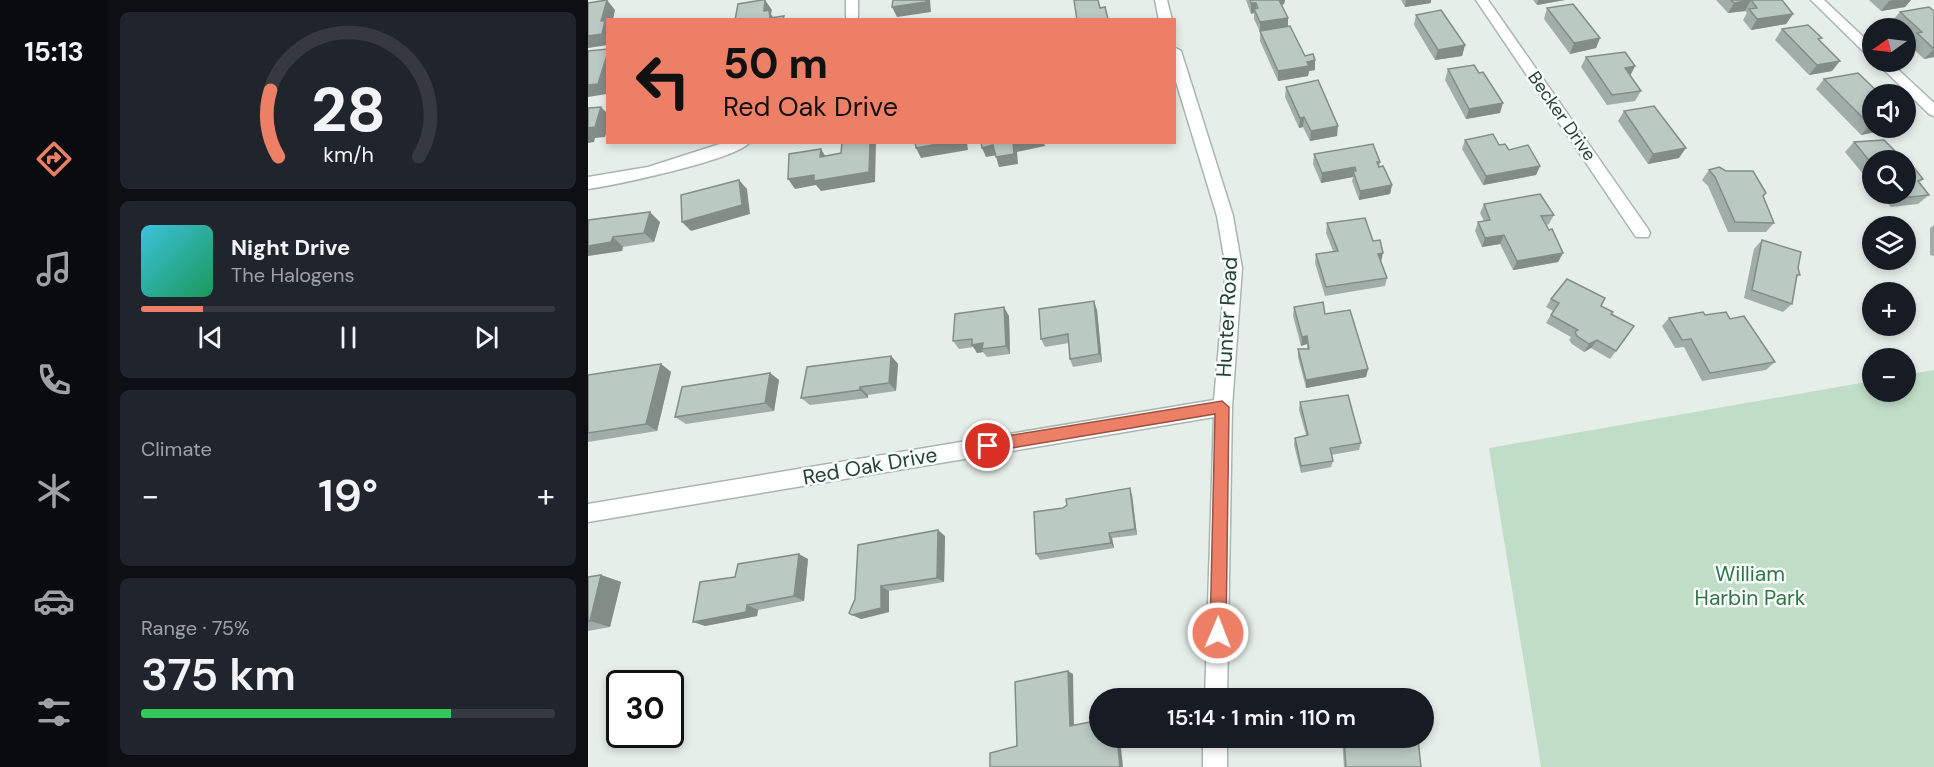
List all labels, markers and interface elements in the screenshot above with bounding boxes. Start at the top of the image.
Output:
north arrow [1862,18,1916,72]
map controls [1862,18,1916,402]
text: 15:13 [24,34,84,69]
text: 50 m [723,36,828,91]
icon: left [624,42,702,120]
street label: Becker Drive [1522,66,1602,166]
text: 28 [310,70,386,151]
button: sound [1862,84,1916,138]
text: Red Oak Drive [723,89,898,124]
icon: directions [33,138,75,180]
text: km/h [323,142,373,170]
button: search [1862,150,1916,204]
button: layers [1862,216,1916,270]
text: Night Drive [231,233,350,262]
icon: music [33,248,75,290]
street label: Hunter Road [1210,256,1244,378]
text: The Halogens [231,262,354,288]
button: + [1862,282,1916,336]
icon: previous [194,321,227,354]
icon: pause [332,321,365,354]
icon: next [470,321,503,354]
button: − [1862,348,1916,402]
icon: phone [33,359,75,401]
pin [962,420,1013,471]
icon: arrive [971,429,1004,462]
text: Climate [141,436,212,462]
street label: Red Oak Drive [801,440,940,492]
text: 19° [318,466,378,525]
icon: climate [33,470,75,512]
text: − [141,474,159,517]
text: + [537,474,555,517]
park label: William Harbin Park [1695,560,1806,612]
icon: car [33,580,75,622]
position arrow [1186,601,1250,665]
text: Range · 75% [141,615,250,641]
text: 375 km [141,645,296,704]
speed limit sign: 30 [606,670,684,748]
icon: filters [33,691,75,733]
text: 15:14 · 1 min · 110 m [1167,703,1356,732]

